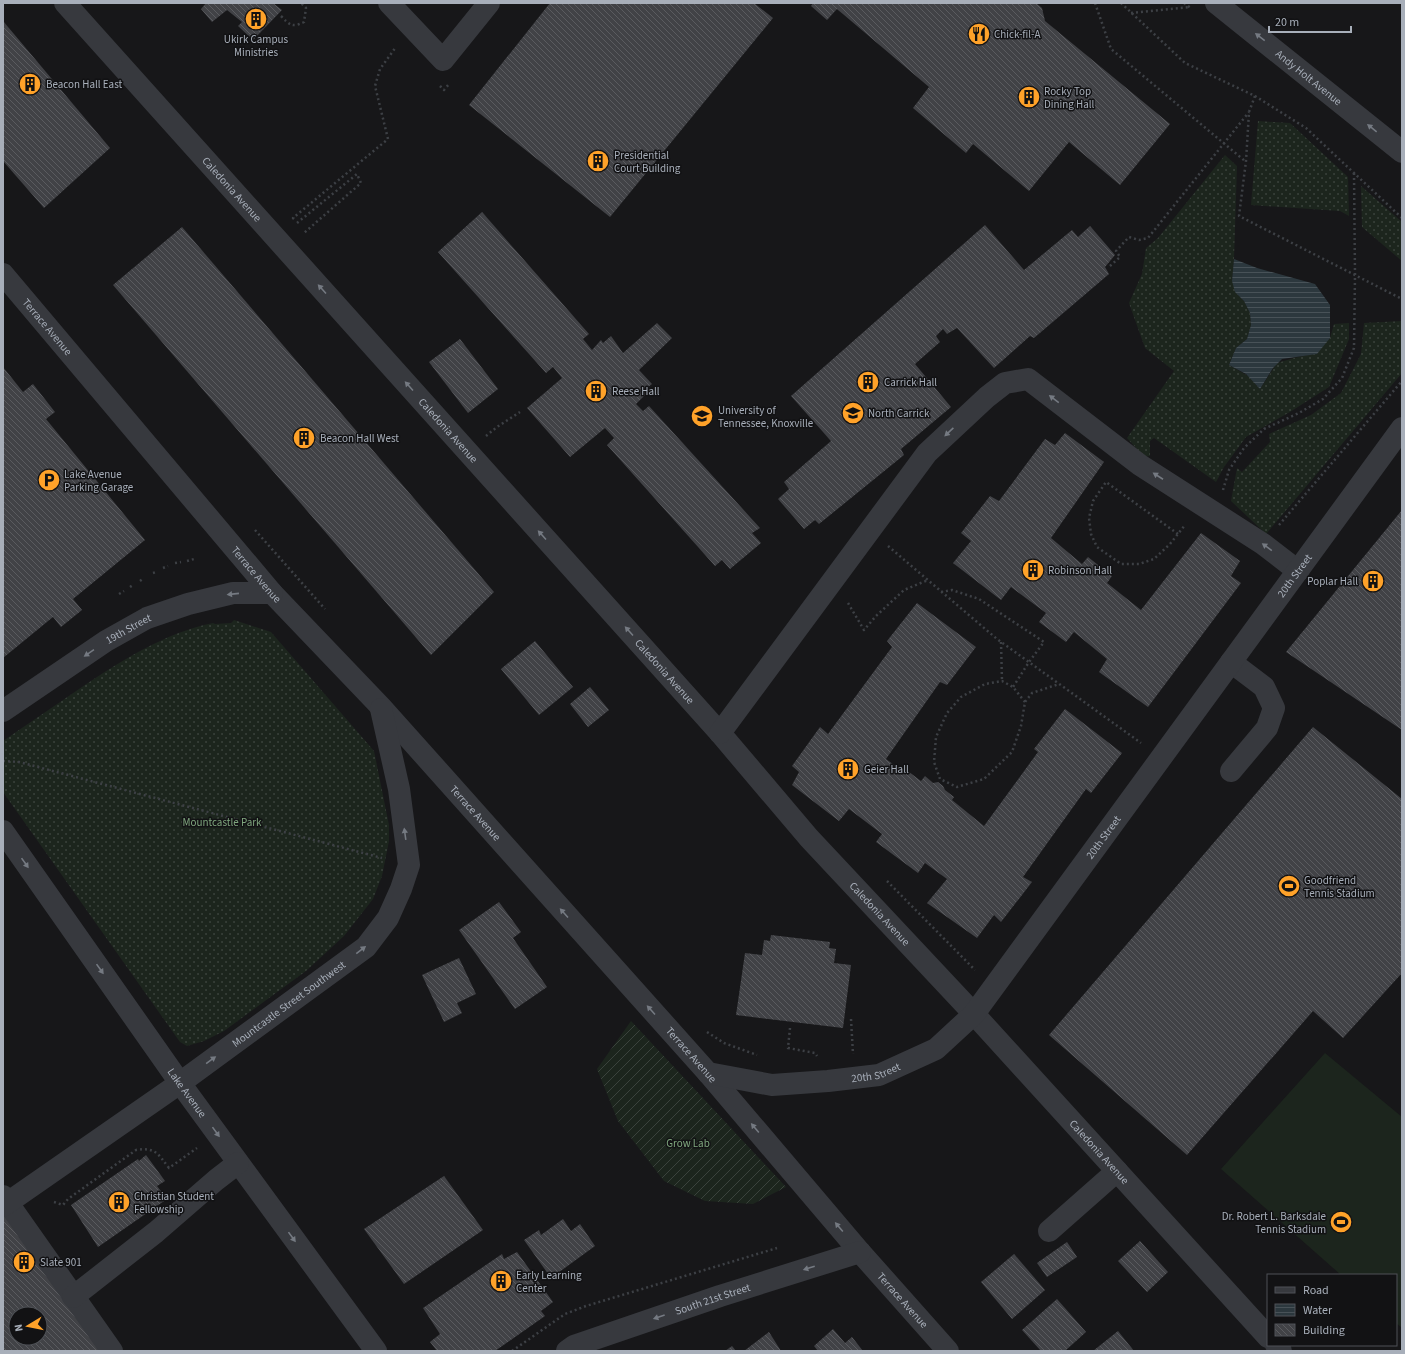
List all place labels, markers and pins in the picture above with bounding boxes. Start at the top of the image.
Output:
building icon: Ukirk Campus Ministries [243,6,269,32]
restaurant icon: Chick-fil-A [966,21,992,47]
place label: Chick-fil-A [994,27,1041,42]
place label: Ukirk Campus Ministries [224,32,289,60]
building icon: Beacon Hall East [17,71,43,97]
place label: Beacon Hall East [46,77,123,92]
building icon: Rocky Top Dining Hall [1016,84,1042,110]
place label: Rocky Top Dining Hall [1044,84,1094,112]
building icon: Presidential Court Building [585,148,611,174]
place label: Presidential Court Building [614,148,681,176]
building icon: Carrick Hall [855,369,881,395]
place label: Carrick Hall [884,375,937,390]
building icon: Reese Hall [583,378,609,404]
place label: Reese Hall [612,384,660,399]
school or university icon: North Carrick [840,400,866,426]
school or university icon: University of Tennessee, Knoxville [689,403,715,429]
place label: University of Tennessee, Knoxville [718,403,814,431]
place label: North Carrick [868,406,930,421]
building icon: Beacon Hall West [291,425,317,451]
place label: Beacon Hall West [320,431,399,446]
parking icon: Lake Avenue Parking Garage [36,467,62,493]
place label: Lake Avenue Parking Garage [64,467,134,495]
building icon: Robinson Hall [1020,557,1046,583]
place label: Robinson Hall [1048,563,1112,578]
building icon: Poplar Hall [1360,568,1386,594]
place label: Poplar Hall [1307,574,1358,589]
building icon: Geier Hall [835,756,861,782]
place label: Geier Hall [864,762,909,777]
sports icon: Goodfriend Tennis Stadium [1276,873,1302,899]
place label: Goodfriend Tennis Stadium [1304,873,1375,901]
building icon: Christian Student Fellowship [106,1189,132,1215]
place label: Christian Student Fellowship [134,1189,214,1217]
place label: Dr. Robert L. Barksdale Tennis Stadium [1222,1209,1327,1237]
sports icon: Dr. Robert L. Barksdale Tennis Stadium [1328,1209,1354,1235]
building icon: Slate 901 [11,1249,37,1275]
place label: Slate 901 [40,1255,82,1270]
building icon: Early Learning Center [488,1268,514,1294]
place label: Early Learning Center [516,1268,582,1296]

